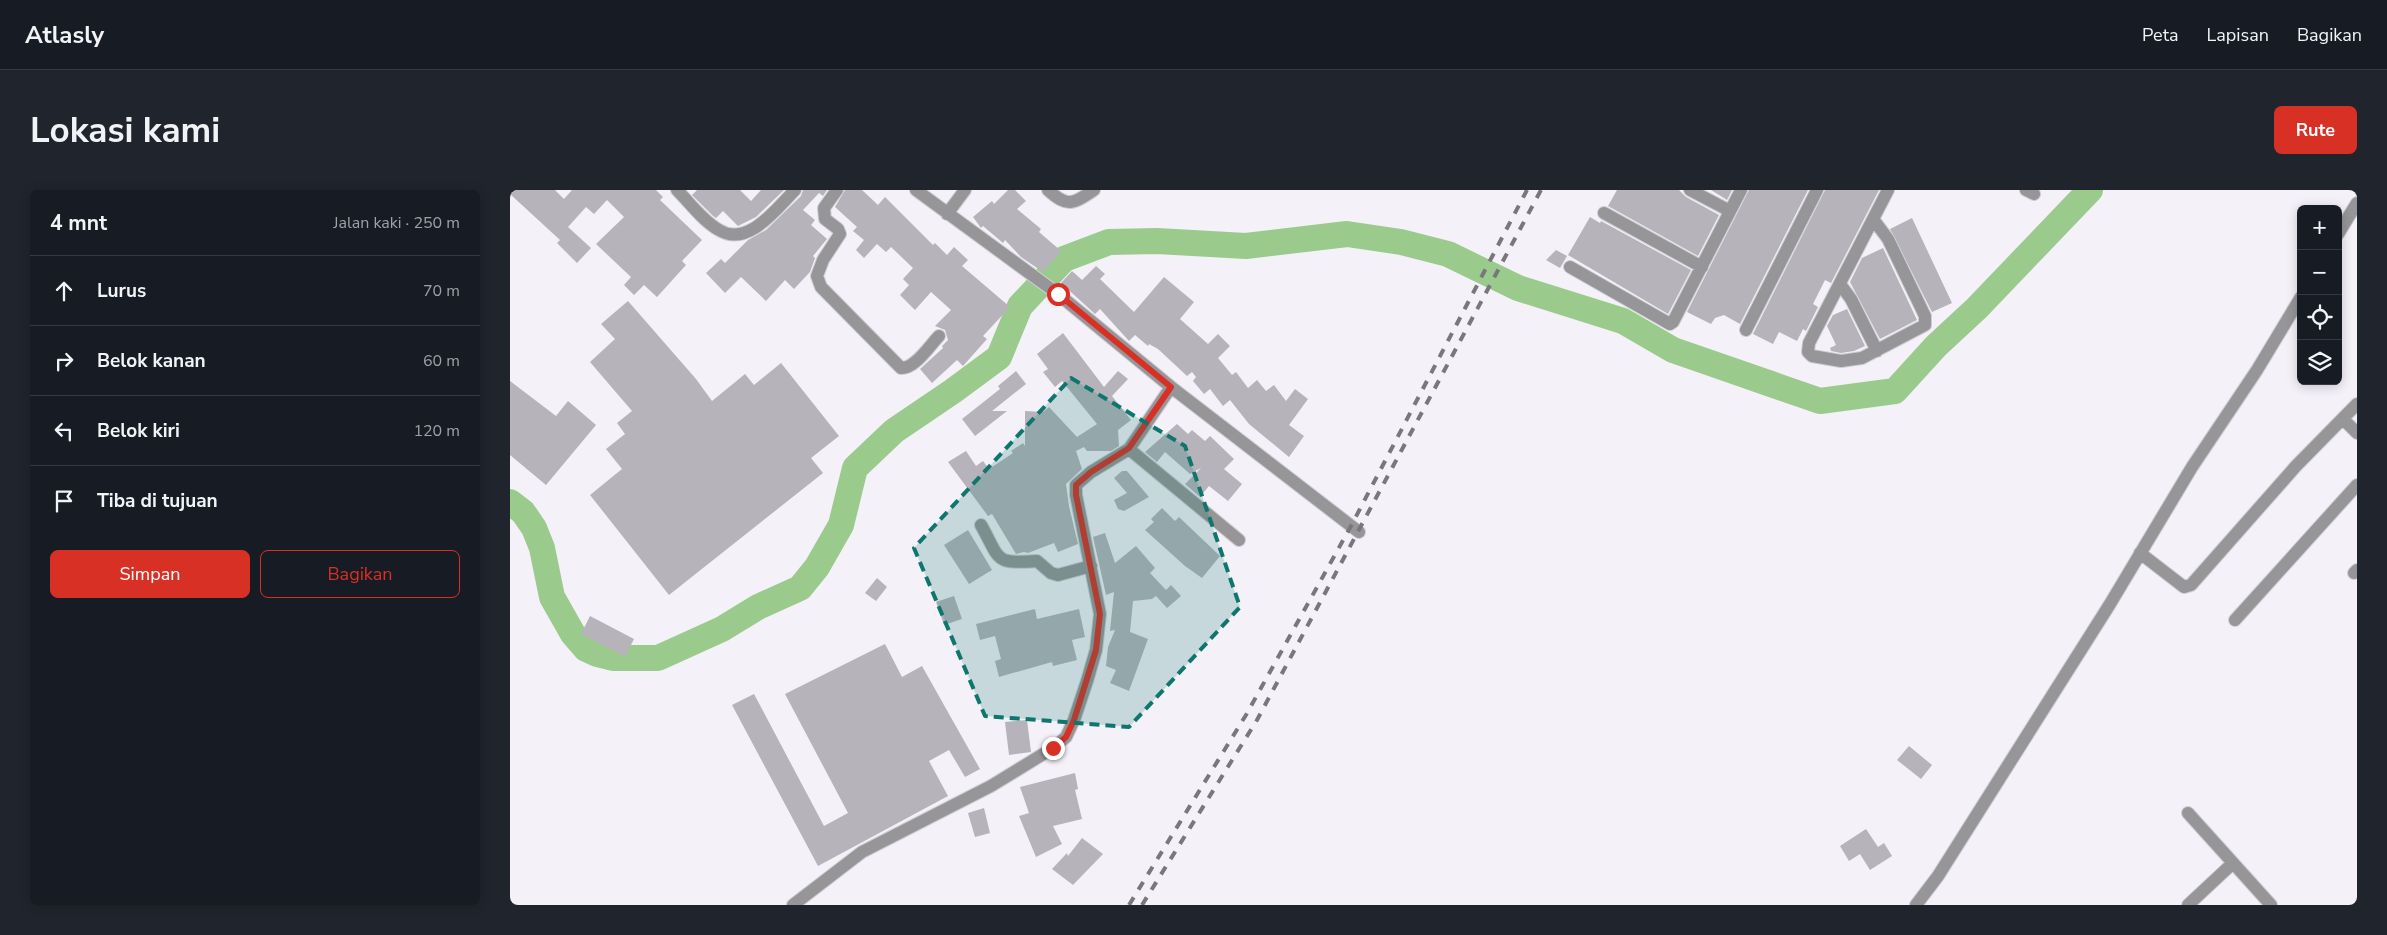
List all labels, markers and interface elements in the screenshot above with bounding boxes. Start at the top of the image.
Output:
text: Atlasly [25,19,104,51]
text: Peta [2142,23,2178,47]
text: Lapisan [2206,23,2269,47]
text: Bagikan [2297,23,2362,47]
button: Rute [2274,106,2357,154]
text: Lokasi kami [30,107,220,154]
map controls [2297,205,2342,385]
button: + [2297,205,2342,250]
text: 4 mnt [50,209,107,237]
text: Jalan kaki · 250 m [333,212,460,234]
button: − [2297,250,2342,295]
icon: ahead [50,277,78,305]
text: Lurus [97,278,146,304]
text: 70 m [423,280,460,302]
route start [1047,283,1070,306]
button: locate [2297,295,2342,340]
button: layers [2297,340,2342,385]
icon: right [50,347,78,375]
text: Belok kanan [97,348,206,374]
text: 60 m [423,350,460,372]
icon: left [50,417,78,445]
text: Belok kiri [97,418,180,444]
text: 120 m [413,420,460,442]
icon: arrive [50,487,78,515]
text: Tiba di tujuan [97,488,218,514]
button: Simpan [50,550,250,598]
button: Bagikan [260,550,460,598]
route end [1042,737,1065,760]

